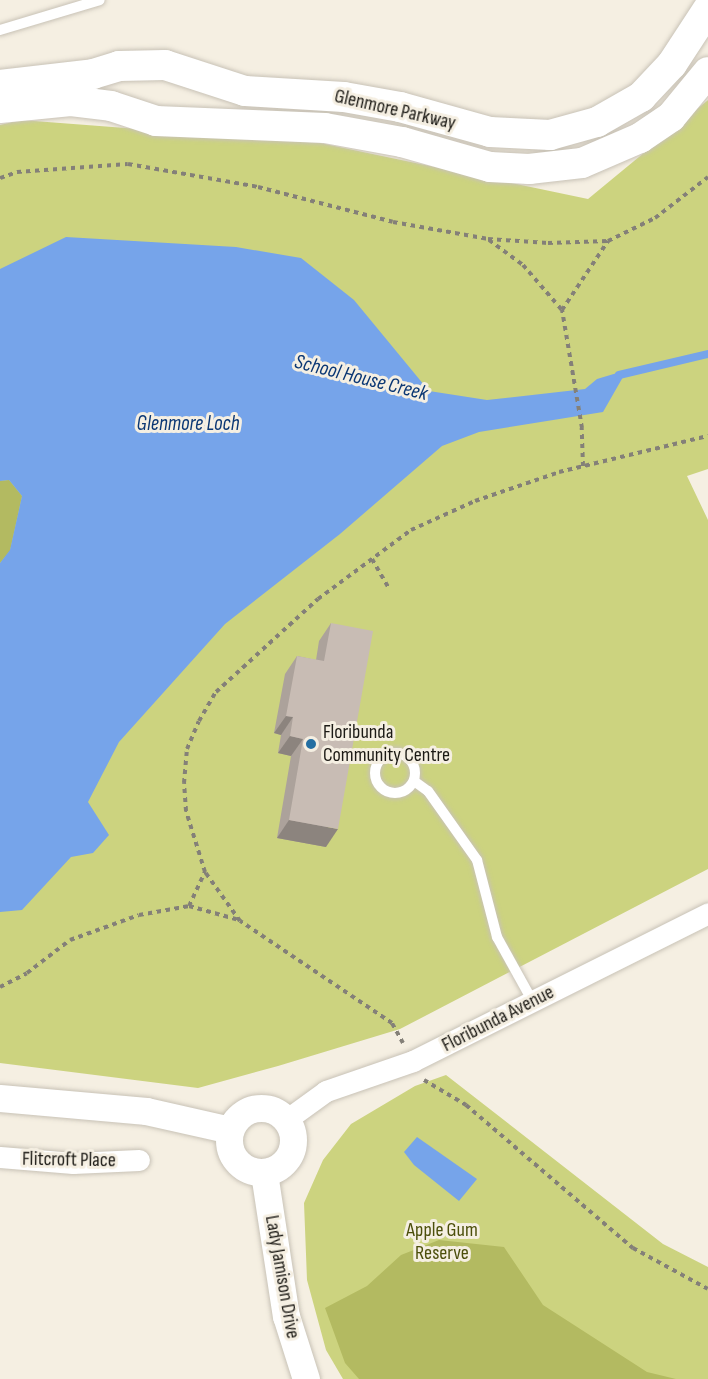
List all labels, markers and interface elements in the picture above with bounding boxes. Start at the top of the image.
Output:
street label: Glenmore Parkway [332,84,458,136]
water label: School House Creek [292,349,430,407]
water label: Glenmore Loch [137,411,239,437]
place label: Floribunda Community Centre [323,720,450,767]
marker: Floribunda Community Centre [304,737,318,751]
street label: Floribunda Avenue [438,981,558,1057]
street label: Flitcroft Place [22,1147,116,1173]
street label: Lady Jamison Drive [259,1213,305,1341]
park label: Apple Gum Reserve [406,1218,478,1265]

